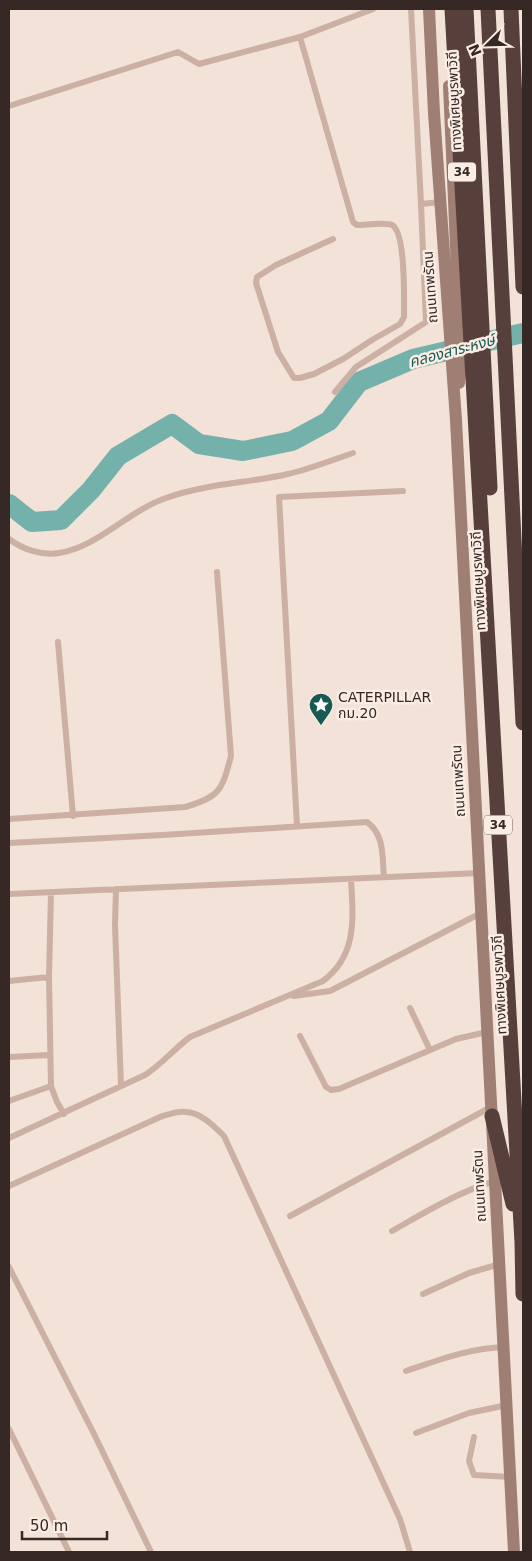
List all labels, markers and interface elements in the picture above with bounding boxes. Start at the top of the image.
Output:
north arrow [462,20,512,70]
text: N [465,42,485,59]
street label: ทางพิเศษบูรพาวิถี [443,51,466,151]
road number: 34 [448,162,476,182]
street label: ถนนเทพรัตน [419,250,441,324]
water label: คลองสาระหงษ์ [407,330,500,371]
street label: ทางพิเศษบูรพาวิถี [467,531,490,631]
place label: CATERPILLAR กม.20 [338,689,431,721]
place icon: CATERPILLAR กม.20 [308,692,334,726]
street label: ถนนเทพรัตน [448,744,468,818]
road number: 34 [484,816,512,834]
street label: ทางพิเศษบูรพาวิถี [488,935,511,1035]
street label: ถนนเทพรัตน [469,1149,489,1223]
scale bar [22,1508,108,1540]
text: 50 m [30,1517,68,1535]

